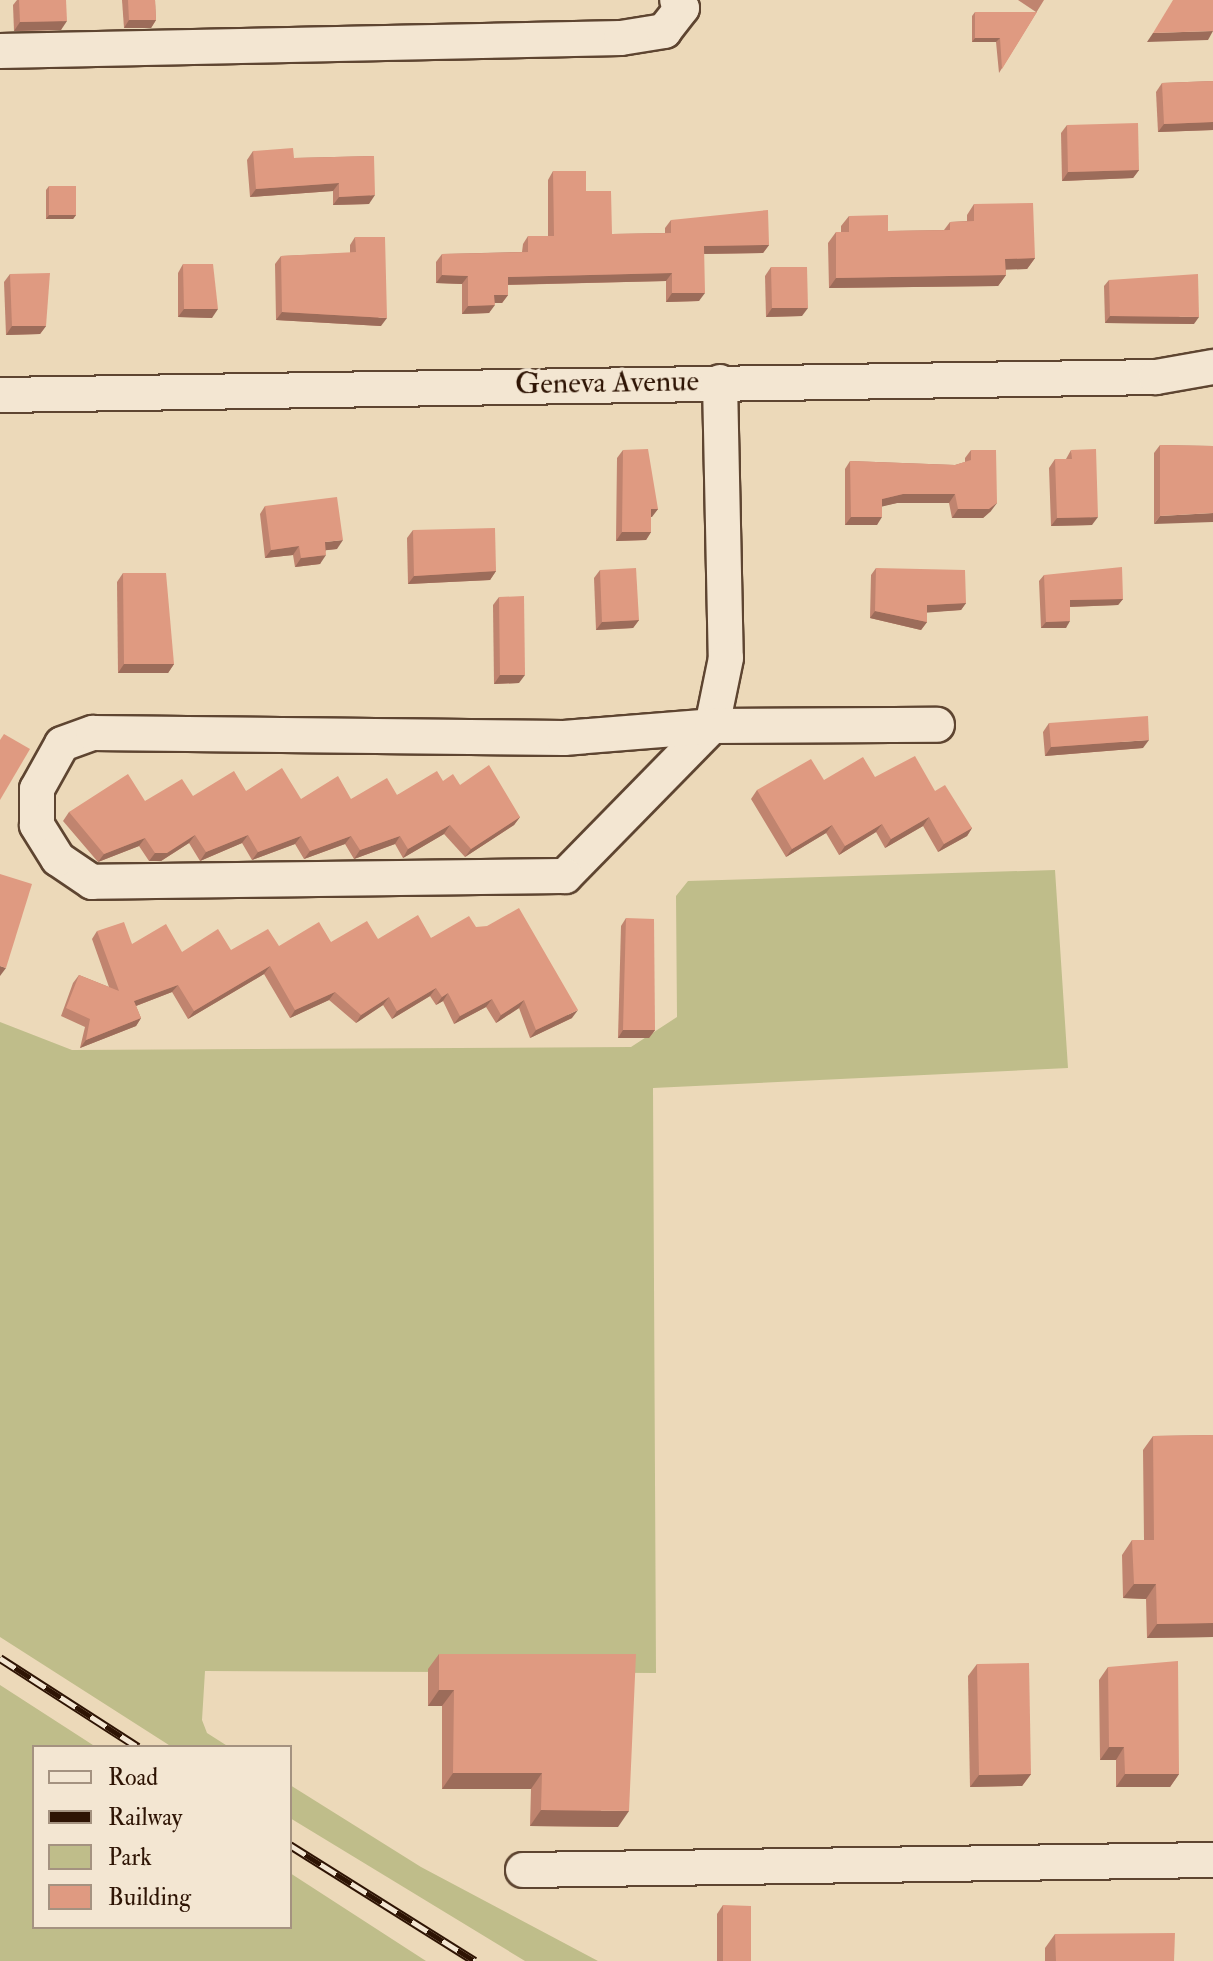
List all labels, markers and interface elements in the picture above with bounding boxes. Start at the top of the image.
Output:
street label: Geneva Avenue [515,363,699,403]
legend [32,1745,292,1929]
text: Road [108,1762,158,1793]
text: Railway [108,1802,182,1833]
text: Park [108,1842,152,1873]
text: Building [108,1882,191,1913]

